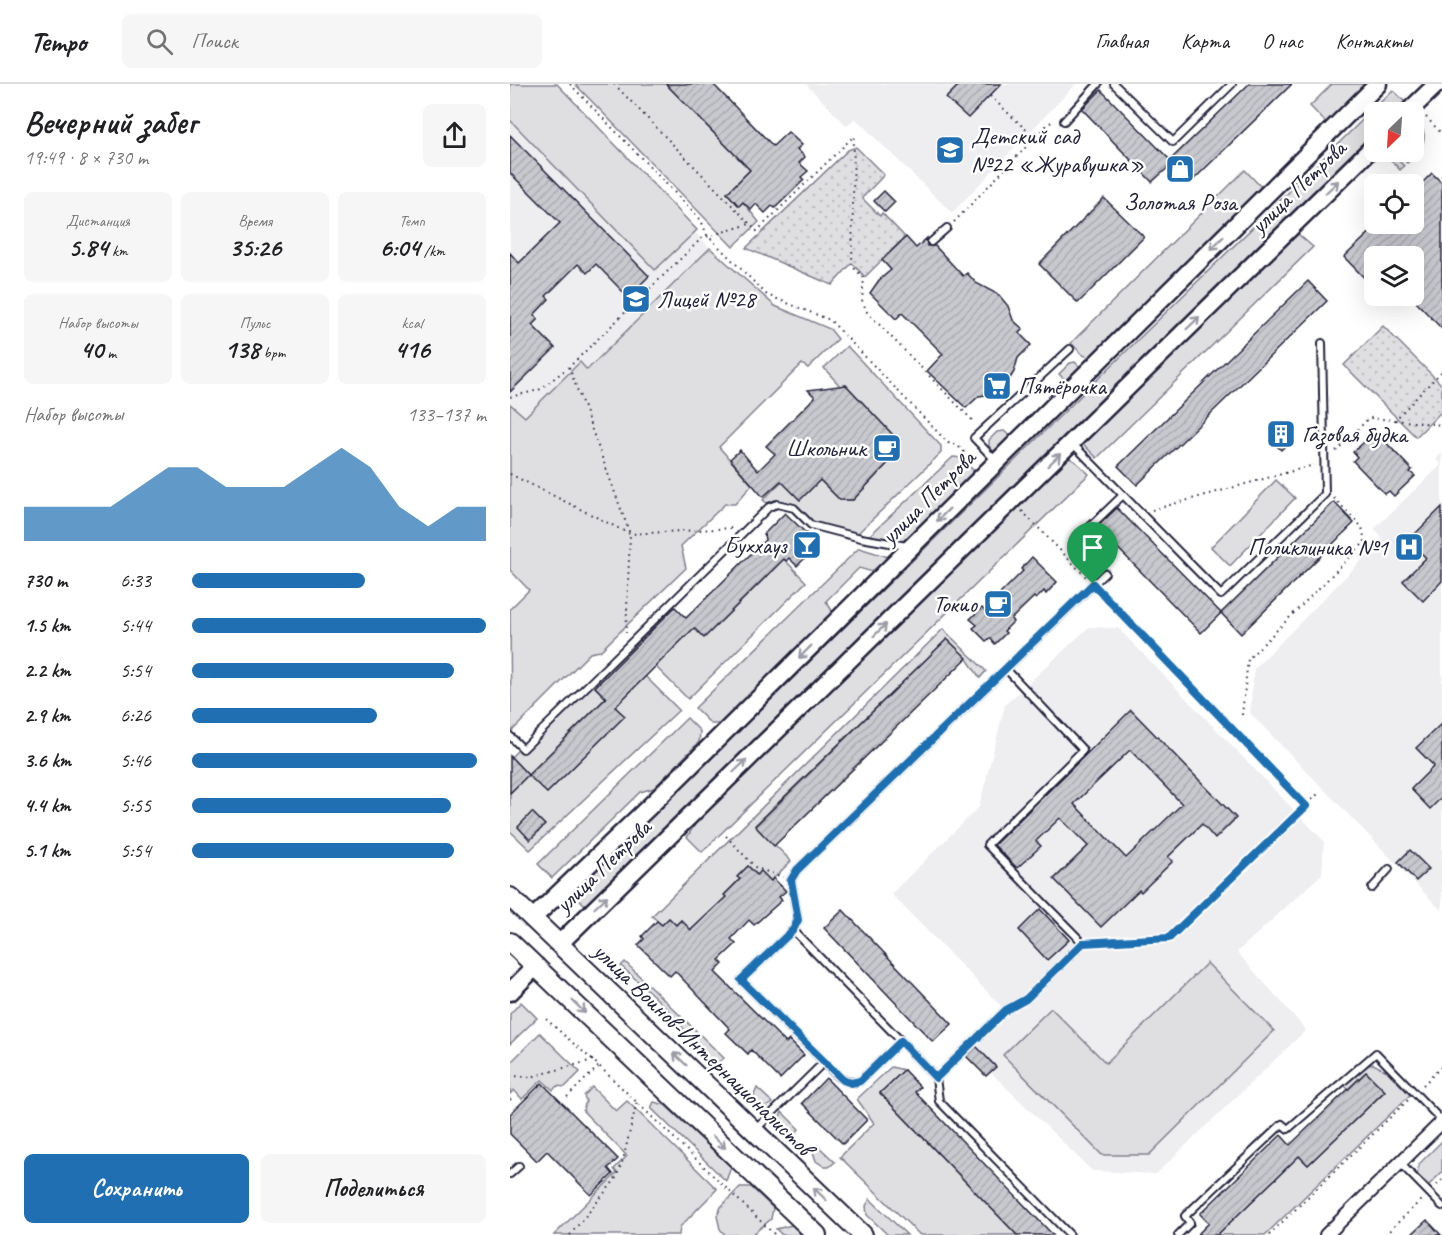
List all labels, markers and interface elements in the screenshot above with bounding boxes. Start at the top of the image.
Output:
search box [122,14,542,68]
text: Tempo [30,24,86,59]
icon: search [143,25,176,58]
text: Поиск [191,27,238,55]
text: Главная [1095,28,1148,54]
text: Карта [1181,28,1229,54]
text: О нас [1262,28,1303,54]
text: Контакты [1336,28,1412,54]
text: Вечерний забег [24,101,197,143]
north arrow [1364,102,1424,162]
map controls [1364,102,1424,306]
button: share [423,104,486,167]
place label: Детский сад №22 «Журавушка» [971,121,1144,179]
street label: улица Петрова [1242,132,1354,242]
school or university icon: Детский сад №22 «Журавушка» [934,134,966,166]
text: 19:49 · 8 × 730 m [24,145,148,170]
shop icon: Золотая Роза [1164,153,1196,185]
button: locate [1364,174,1424,234]
one-way arrow [1325,180,1340,194]
place label: Золотая Роза [1123,187,1239,217]
text: Дистанция [66,211,130,231]
text: Время [238,211,272,231]
text: Темп [399,211,425,231]
text: 5.84 [68,231,108,264]
text: 35:26 [229,231,281,264]
text: 6:04 [379,231,420,264]
one-way arrow [1209,236,1224,251]
text: km [108,241,128,261]
text: /km [420,241,445,261]
button: layers [1364,246,1424,306]
school or university icon: Лицей №28 [620,283,652,315]
place label: Лицей №28 [657,284,758,314]
text: Набор высоты [58,313,138,333]
text: Пульс [240,313,270,333]
text: kcal [401,313,423,333]
one-way arrow [1185,316,1200,331]
text: 40 [80,333,103,366]
text: 138 [225,333,260,366]
text: 416 [394,333,430,366]
text: m [103,343,116,363]
text: bpm [260,343,285,363]
supermarket icon: Пятёрочка [981,370,1013,402]
place label: Пятёрочка [1018,371,1107,401]
text: Набор высоты [24,402,123,427]
text: 133–137 m [407,402,486,427]
building icon: Газовая будка [1265,418,1297,450]
place label: Газовая будка [1302,419,1409,450]
cafe icon: Школьник [871,432,903,464]
place label: Школьник [786,433,868,463]
street label: улица Петрова [873,442,983,552]
one-way arrow [1046,453,1061,467]
one-way arrow [936,507,951,522]
pin [1067,522,1118,584]
bar icon: Буххауз [791,529,823,561]
place label: Буххауз [724,530,788,560]
icon: arrive [1076,531,1109,564]
hospital icon: Поликлиника №1 [1393,531,1425,563]
place label: Поликлиника №1 [1248,532,1389,562]
text: 730 m [24,568,67,593]
text: 6:33 [120,568,151,593]
cafe icon: Токио [982,588,1014,620]
place label: Токио [933,589,979,619]
text: 1.5 km [24,613,70,638]
text: 5:44 [120,613,151,638]
one-way arrow [872,623,887,637]
one-way arrow [798,645,812,660]
text: 2.2 km [24,658,71,683]
text: 5:54 [120,658,151,683]
text: 2.9 km [24,703,70,728]
text: 6:26 [120,703,151,728]
text: 3.6 km [24,748,71,773]
text: 5:46 [120,748,151,773]
one-way arrow [733,759,748,774]
text: 4.4 km [24,793,71,818]
text: 5:55 [120,793,151,818]
street label: улица Петрова [547,811,659,921]
text: 5.1 km [24,838,70,863]
text: 5:54 [120,838,151,863]
one-way arrow [593,895,608,910]
street label: улица Воинов-Интернационалистов [586,935,823,1166]
one-way arrow [571,1000,586,1014]
one-way arrow [672,1052,687,1067]
one-way arrow [712,1134,727,1149]
button: Сохранить [24,1154,249,1223]
button: Поделиться [261,1154,486,1223]
one-way arrow [813,1187,828,1202]

